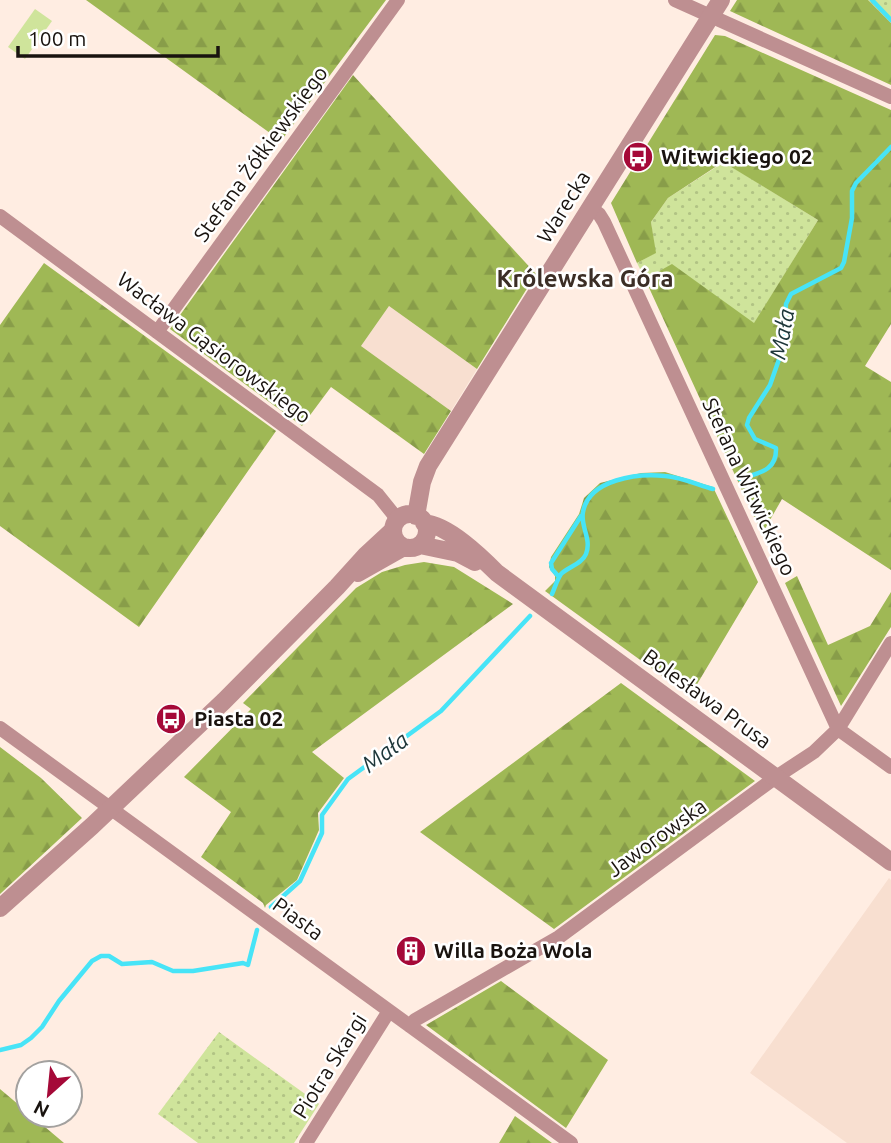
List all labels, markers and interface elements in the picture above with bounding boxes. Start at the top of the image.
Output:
scale bar [18,14,217,58]
text: 100 m [28,26,86,50]
street label: Stefana Żółkiewskiego [188,61,332,246]
bus stop icon: Witwickiego 02 [621,140,655,174]
place label: Witwickiego 02 [661,144,813,168]
street label: Warecka [532,166,595,247]
district label: Królewska Góra [496,265,674,292]
street label: Wacława Gąsiorowskiego [113,266,316,428]
water label: Mała [764,307,799,361]
street label: Stefana Witwickiego [698,394,802,579]
street label: Bolesława Prusa [639,644,776,753]
bus stop icon: Piasta 02 [154,702,188,736]
place label: Piasta 02 [194,706,283,730]
water label: Mała [357,727,413,777]
street label: Jaworowska [602,793,711,881]
street label: Piasta [269,892,329,945]
building icon: Willa Boża Wola [394,934,428,968]
place label: Willa Boża Wola [434,938,592,962]
street label: Piotra Skargi [287,1009,371,1122]
north arrow [14,1059,84,1129]
text: N [30,1096,53,1122]

